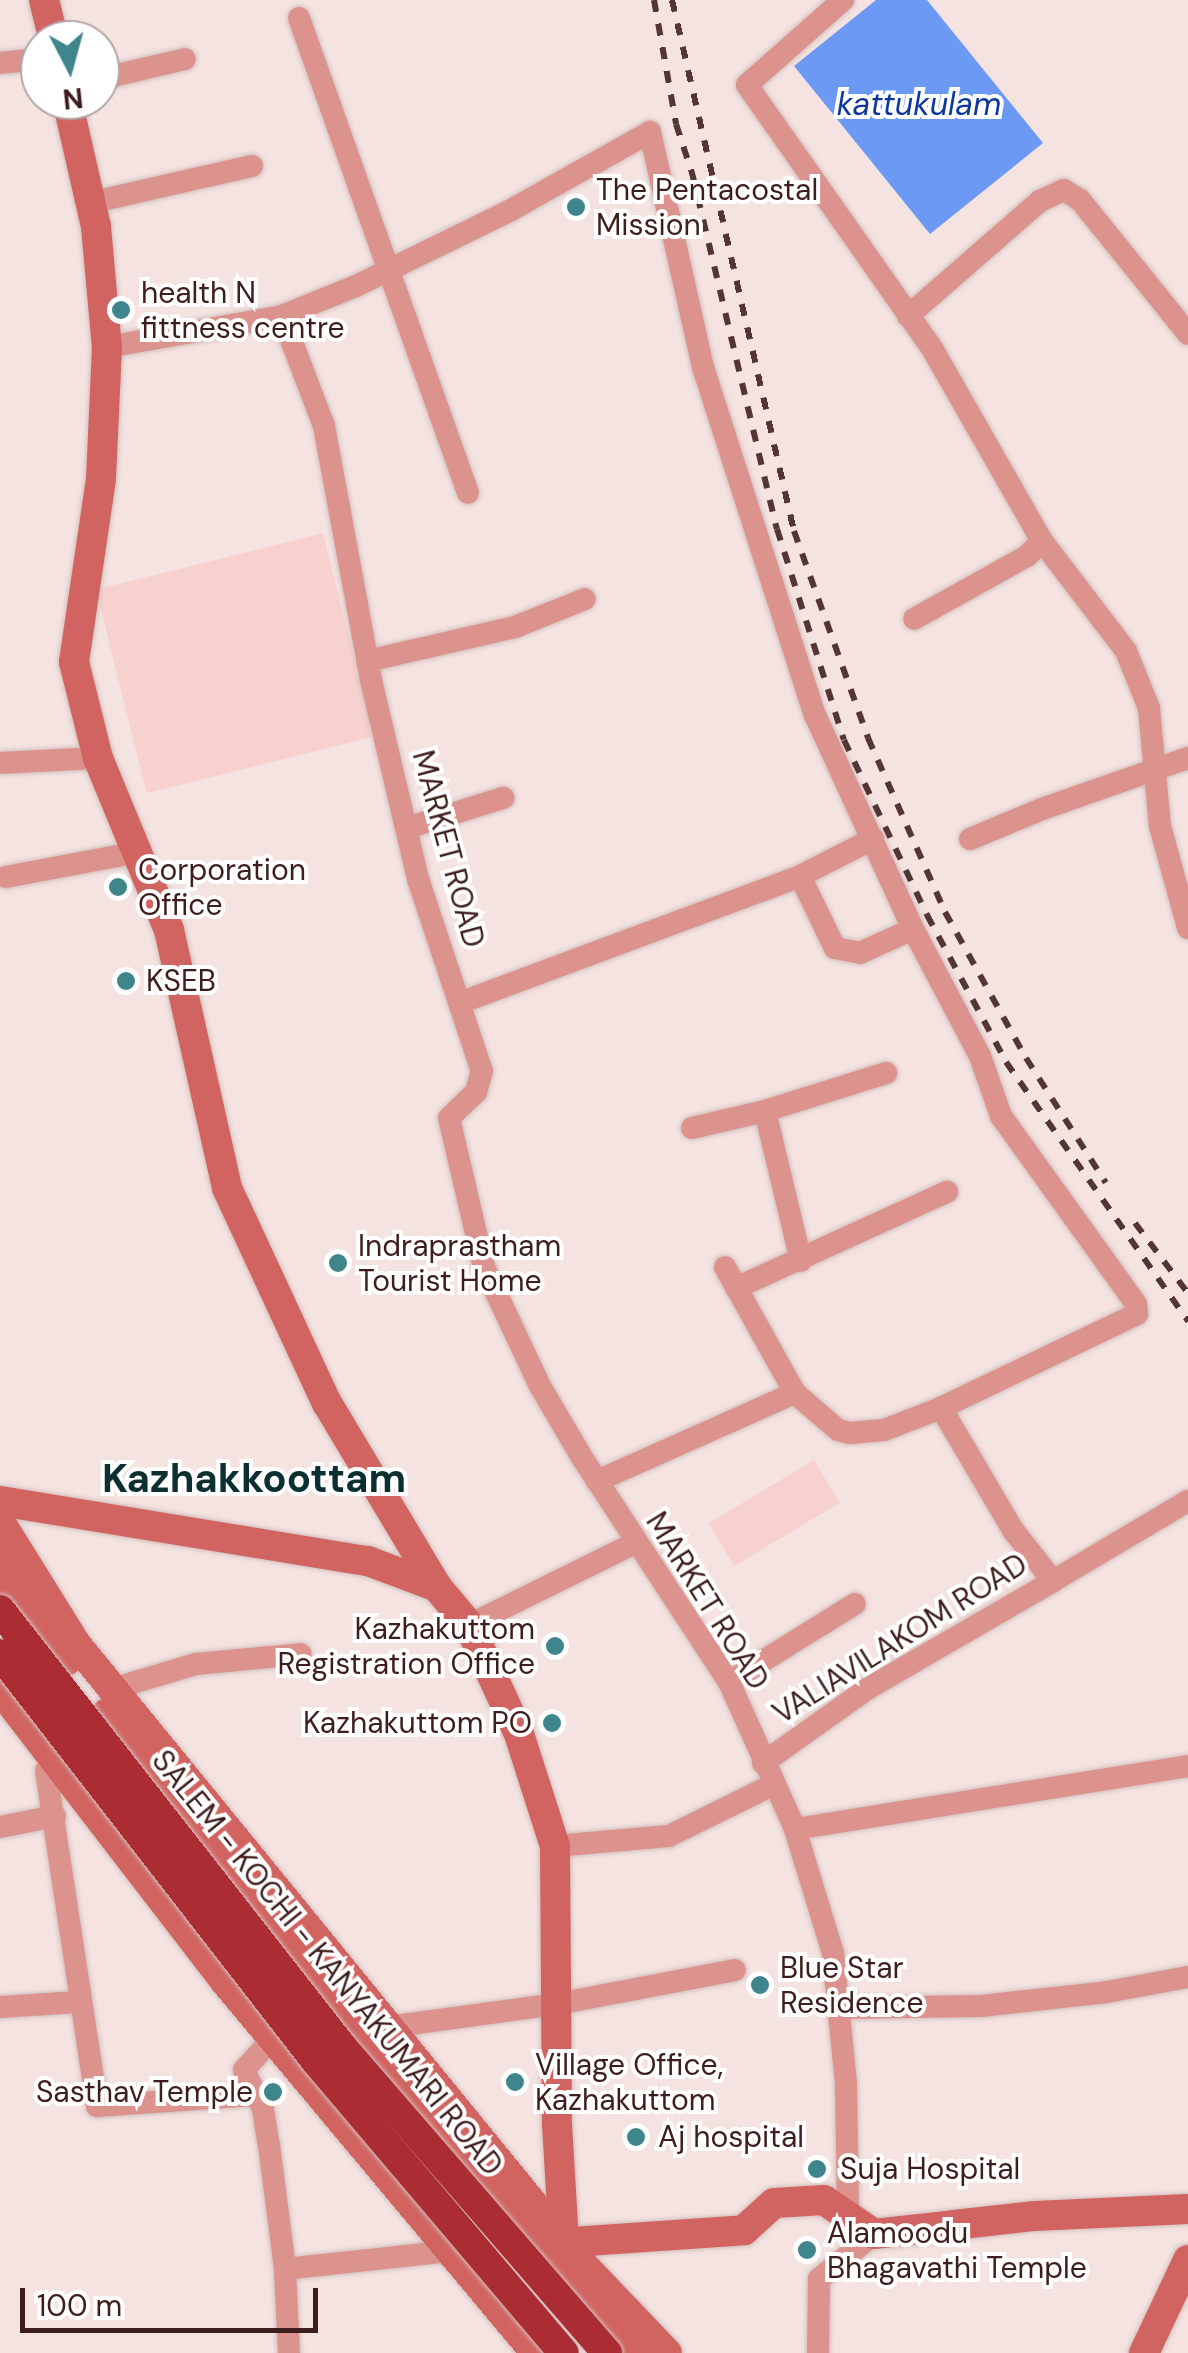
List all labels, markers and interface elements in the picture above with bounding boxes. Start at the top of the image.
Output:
north arrow [20,20,120,120]
text: N [61,79,85,118]
water label: kattukulam [837,85,1001,123]
place label: The Pentacostal Mission [596,172,818,242]
marker: The Pentacostal Mission [565,196,587,218]
place label: health N fittness centre [141,275,345,346]
marker: health N fittness centre [110,299,132,321]
street label: MARKET ROAD [404,747,492,951]
place label: Corporation Office [138,852,306,922]
marker: Corporation Office [107,876,129,898]
place label: KSEB [146,963,216,999]
marker: KSEB [115,970,137,992]
place label: Indraprastham Tourist Home [358,1228,561,1298]
marker: Indraprastham Tourist Home [327,1252,349,1274]
district label: Kazhakkoottam [102,1454,406,1502]
street label: MARKET ROAD [638,1506,776,1696]
street label: VALIAVILAKOM ROAD [766,1546,1034,1732]
place label: Kazhakuttom Registration Office [278,1611,535,1682]
marker: Kazhakuttom Registration Office [544,1635,566,1657]
place label: Kazhakuttom PO [303,1705,532,1741]
marker: Kazhakuttom PO [541,1712,563,1734]
street label: SALEM - KOCHI - KANYAKUMARI ROAD [144,1743,510,2183]
place label: Blue Star Residence [780,1950,923,2020]
marker: Blue Star Residence [749,1974,771,1996]
place label: Village Office, Kazhakuttom [535,2047,723,2118]
marker: Village Office, Kazhakuttom [504,2071,526,2093]
place label: Sasthav Temple [36,2074,253,2110]
marker: Sasthav Temple [262,2081,284,2103]
place label: Aj hospital [658,2119,804,2155]
marker: Aj hospital [623,2124,649,2150]
place label: Suja Hospital [840,2151,1020,2187]
marker: Suja Hospital [804,2156,830,2182]
place label: Alamoodu Bhagavathi Temple [827,2215,1087,2286]
marker: Alamoodu Bhagavathi Temple [796,2239,818,2261]
scale bar [25,2268,322,2330]
text: 100 m [37,2286,122,2325]

